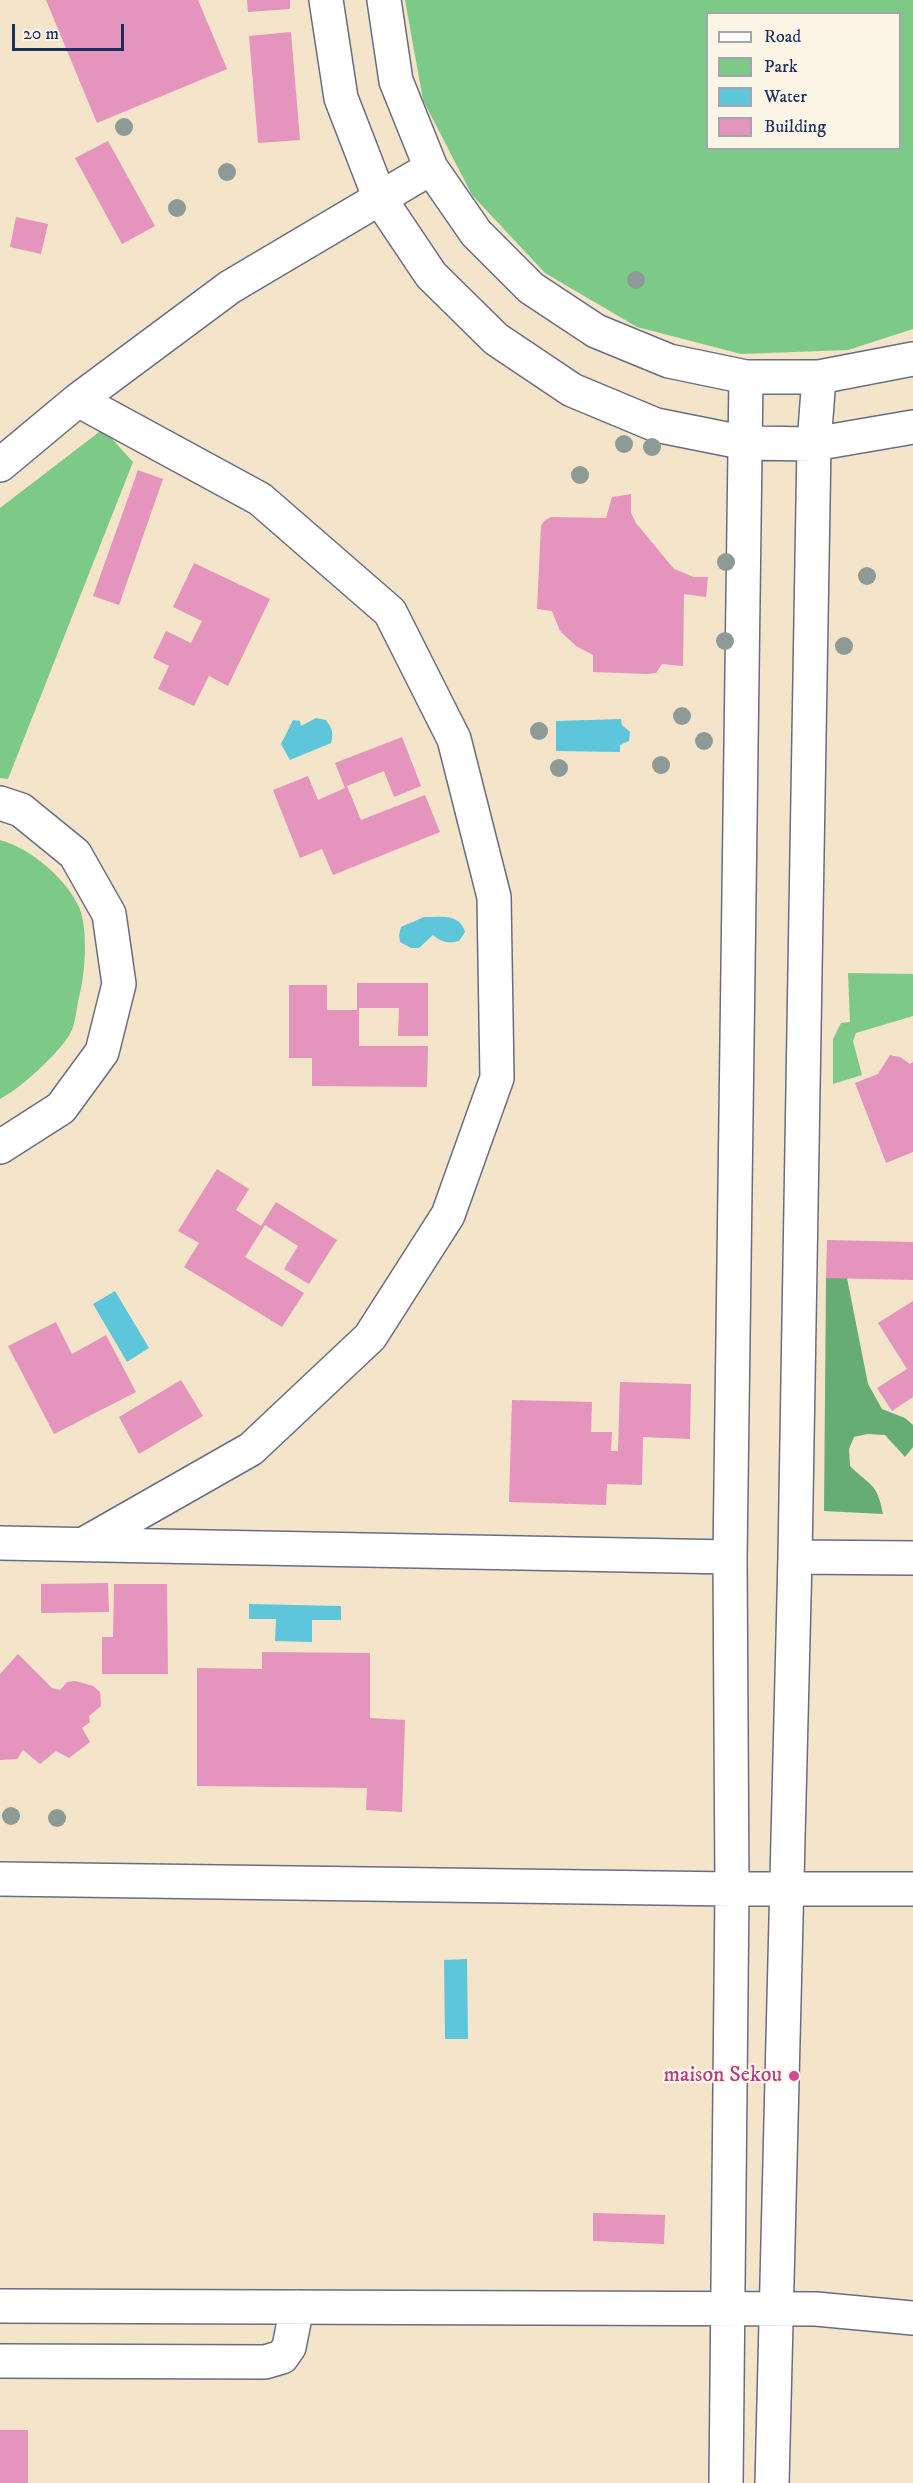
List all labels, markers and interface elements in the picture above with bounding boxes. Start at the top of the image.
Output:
scale bar [15,12,128,50]
legend [706,12,901,150]
text: 20 m [23,23,59,45]
text: Road [764,26,801,48]
text: Park [764,56,798,78]
text: Water [764,86,807,108]
text: Building [764,116,826,138]
place label: maison Sekou [664,2063,782,2089]
marker: maison Sekou [787,2069,801,2083]

